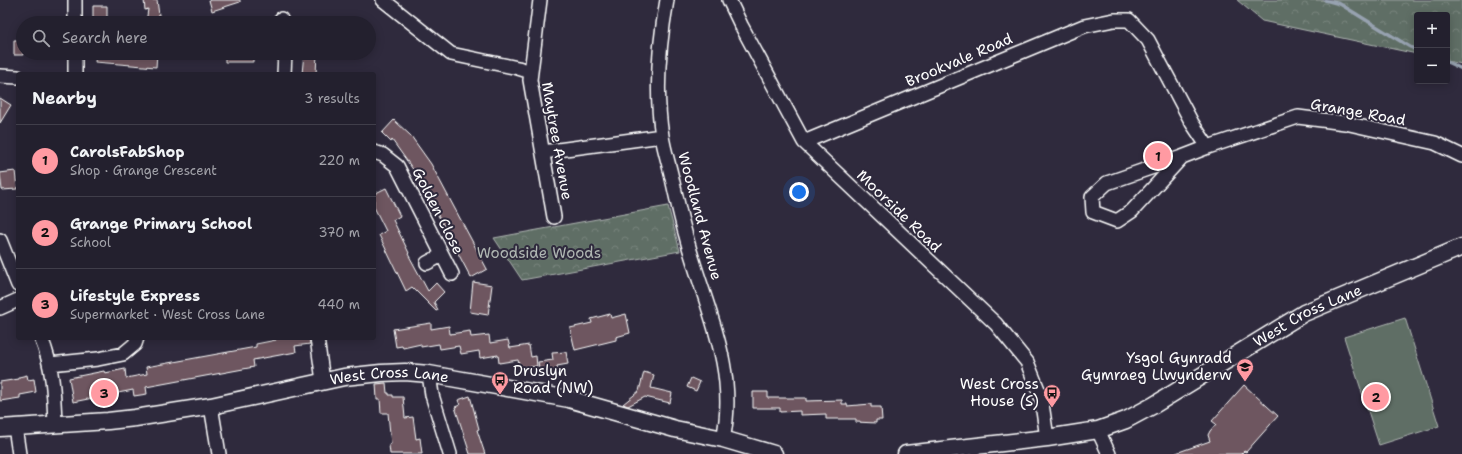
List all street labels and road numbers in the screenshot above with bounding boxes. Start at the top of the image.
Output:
street label: Brookvale Road [902,28,1016,92]
street label: Maytree Avenue [537,80,577,202]
street label: Grange Road [1309,94,1408,130]
street label: Woodland Avenue [673,150,727,282]
street label: Golden Close [408,164,468,258]
street label: Moorside Road [852,165,946,257]
street label: West Cross Lane [1250,280,1365,352]
street label: West Cross Lane [328,362,450,390]

